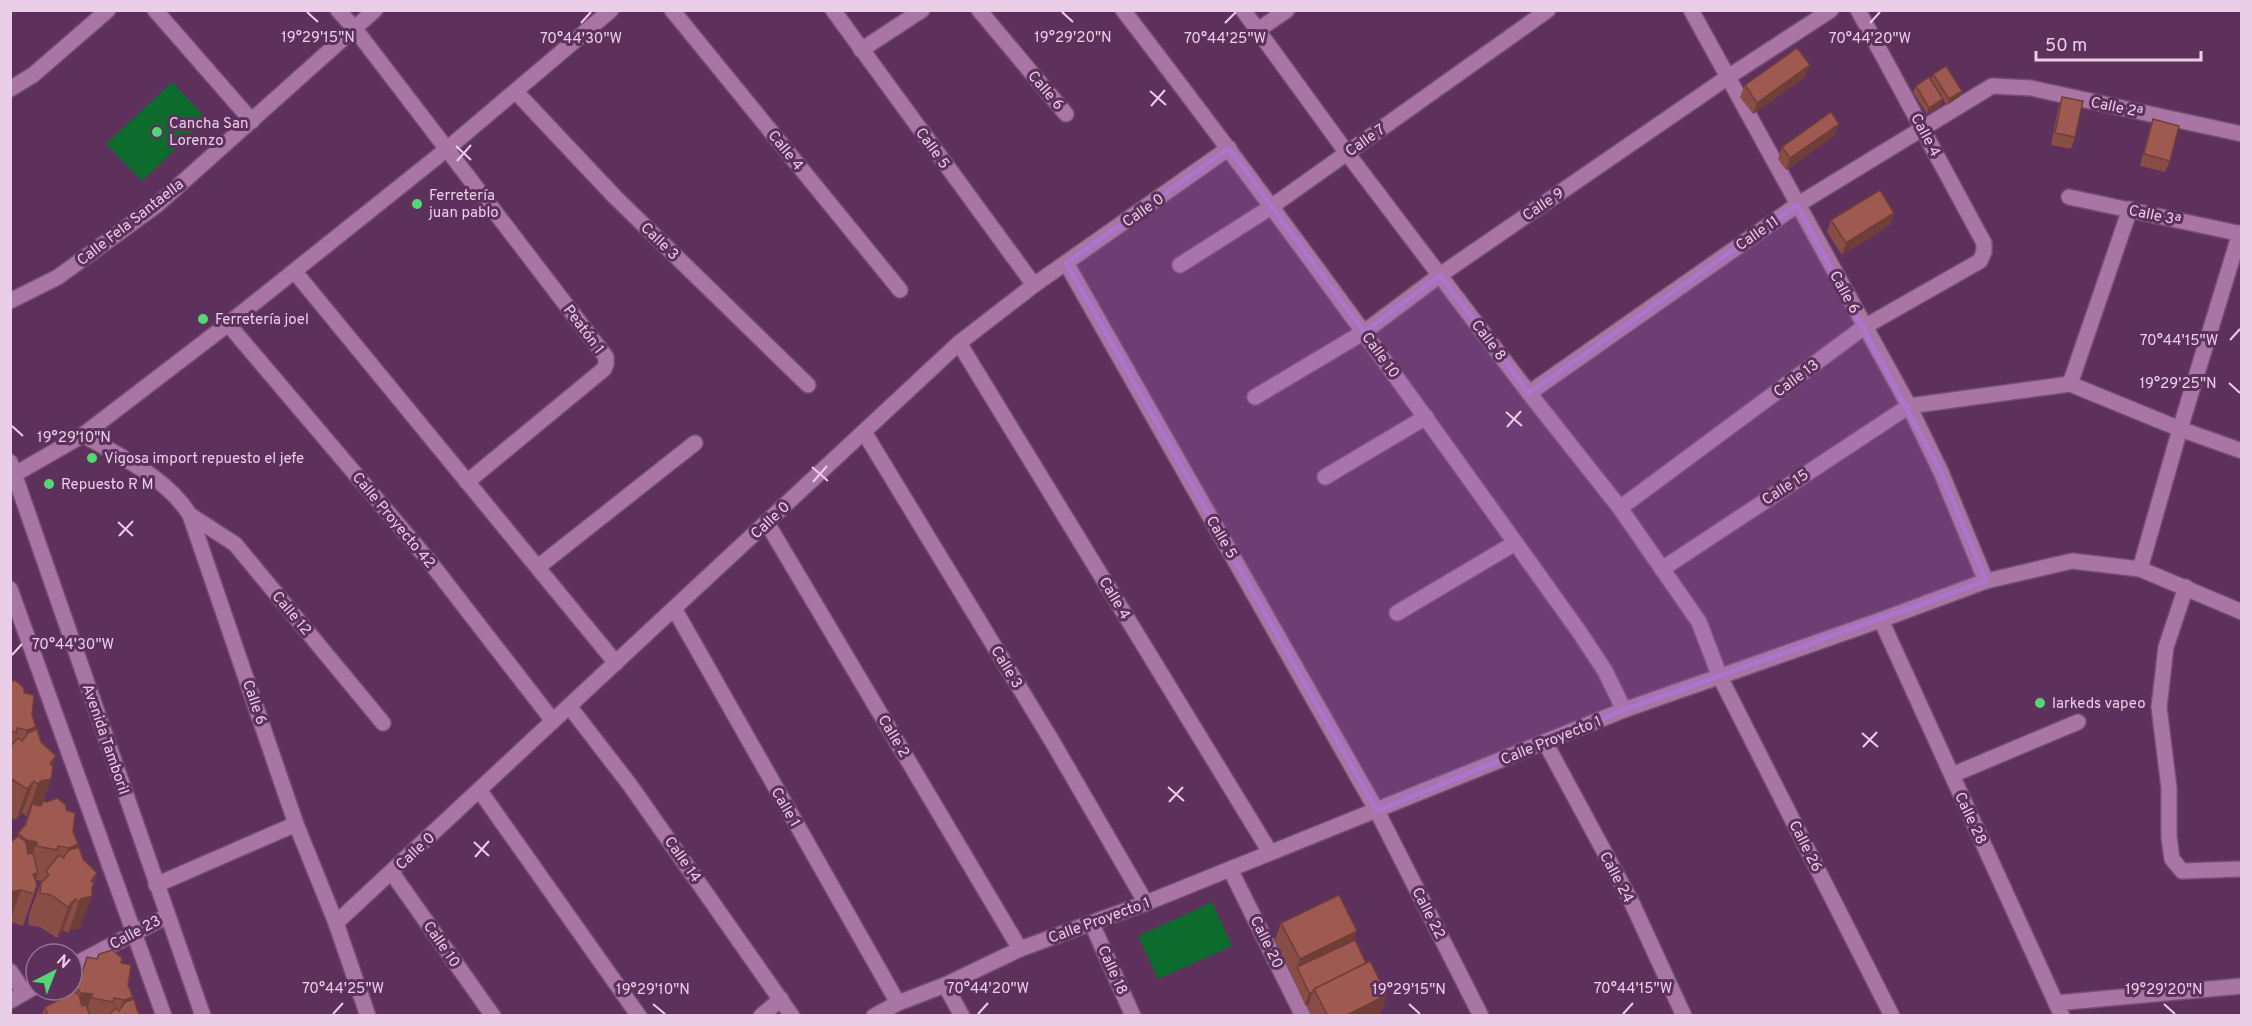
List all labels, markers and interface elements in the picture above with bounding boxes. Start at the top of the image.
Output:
scale bar [2036,24,2201,62]
text: 19°29'15"N [281,29,355,48]
text: 19°29'20"N [1034,29,1112,48]
text: 70°44'30"W [540,30,622,49]
text: 70°44'25"W [1184,30,1266,49]
text: 70°44'20"W [1829,30,1911,49]
text: 50 m [2045,35,2087,58]
street label: Calle 6 [1023,67,1067,115]
street label: Calle 2ª [2089,94,2145,123]
street label: Calle 4 [1905,111,1944,161]
place label: Cancha San Lorenzo [169,115,248,151]
street label: Calle 7 [1342,121,1390,162]
marker: Cancha San Lorenzo [150,125,164,139]
street label: Calle 5 [910,125,953,173]
street label: Calle 4 [763,127,807,175]
street label: Calle Fela Santaella [74,176,188,271]
street label: Calle 9 [1519,185,1568,226]
place label: Ferretería juan pablo [428,187,499,223]
street label: Calle 0 [1119,190,1168,232]
marker: Ferretería juan pablo [410,197,424,211]
street label: Calle 3ª [2127,202,2183,231]
street label: Calle 11 [1733,213,1783,256]
street label: Calle 3 [636,219,682,265]
street label: Calle 6 [1824,268,1863,317]
street label: Peatón 1 [558,302,607,358]
place label: Ferretería joel [215,311,309,330]
marker: Ferretería joel [196,312,210,326]
street label: Calle 8 [1466,317,1509,365]
street label: Calle 10 [1357,329,1403,383]
text: 70°44'15"W [2140,332,2218,351]
street label: Calle 13 [1771,356,1823,402]
text: 19°29'25"N [2139,375,2217,394]
text: 19°29'10"N [37,429,111,448]
place label: Vigosa import repuesto el jefe [104,450,304,469]
marker: Vigosa import repuesto el jefe [85,451,99,465]
street label: Calle 15 [1759,466,1813,510]
street label: Calle Proyecto 42 [347,469,439,573]
place label: Repuesto R M [61,476,153,495]
marker: Repuesto R M [42,477,56,491]
street label: Calle 0 [747,498,795,544]
street label: Calle 5 [1201,513,1241,563]
street label: Calle 4 [1094,574,1134,624]
street label: Calle 12 [267,588,315,640]
text: 70°44'30"W [32,636,114,655]
street label: Calle 3 [986,643,1026,692]
street label: Calle 6 [237,678,270,727]
street label: Avenida Tamboril [77,682,132,797]
place label: larkeds vapeo [2052,695,2146,714]
marker: larkeds vapeo [2033,696,2047,710]
street label: Calle 2 [873,712,913,761]
street label: Calle Proyecto 1 [1498,713,1605,770]
street label: Calle 1 [766,785,804,831]
street label: Calle 28 [1949,790,1990,848]
street label: Calle 26 [1784,818,1826,876]
street label: Calle 0 [392,829,440,875]
street label: Calle 14 [659,833,704,886]
street label: Calle 24 [1594,849,1637,907]
street label: Calle 22 [1407,885,1449,943]
street label: Calle Proyecto 1 [1046,894,1153,949]
street label: Calle 23 [107,912,165,955]
street label: Calle 20 [1245,913,1286,972]
street label: Calle 10 [418,918,464,972]
north arrow [24,942,84,1002]
street label: Calle 18 [1092,943,1131,998]
text: N [52,951,74,974]
text: 70°44'25"W [302,980,384,999]
text: 70°44'20"W [947,980,1029,999]
text: 70°44'15"W [1594,980,1672,999]
text: 19°29'10"N [616,981,690,1000]
text: 19°29'15"N [1372,981,1446,1000]
text: 19°29'20"N [2125,981,2203,1000]

